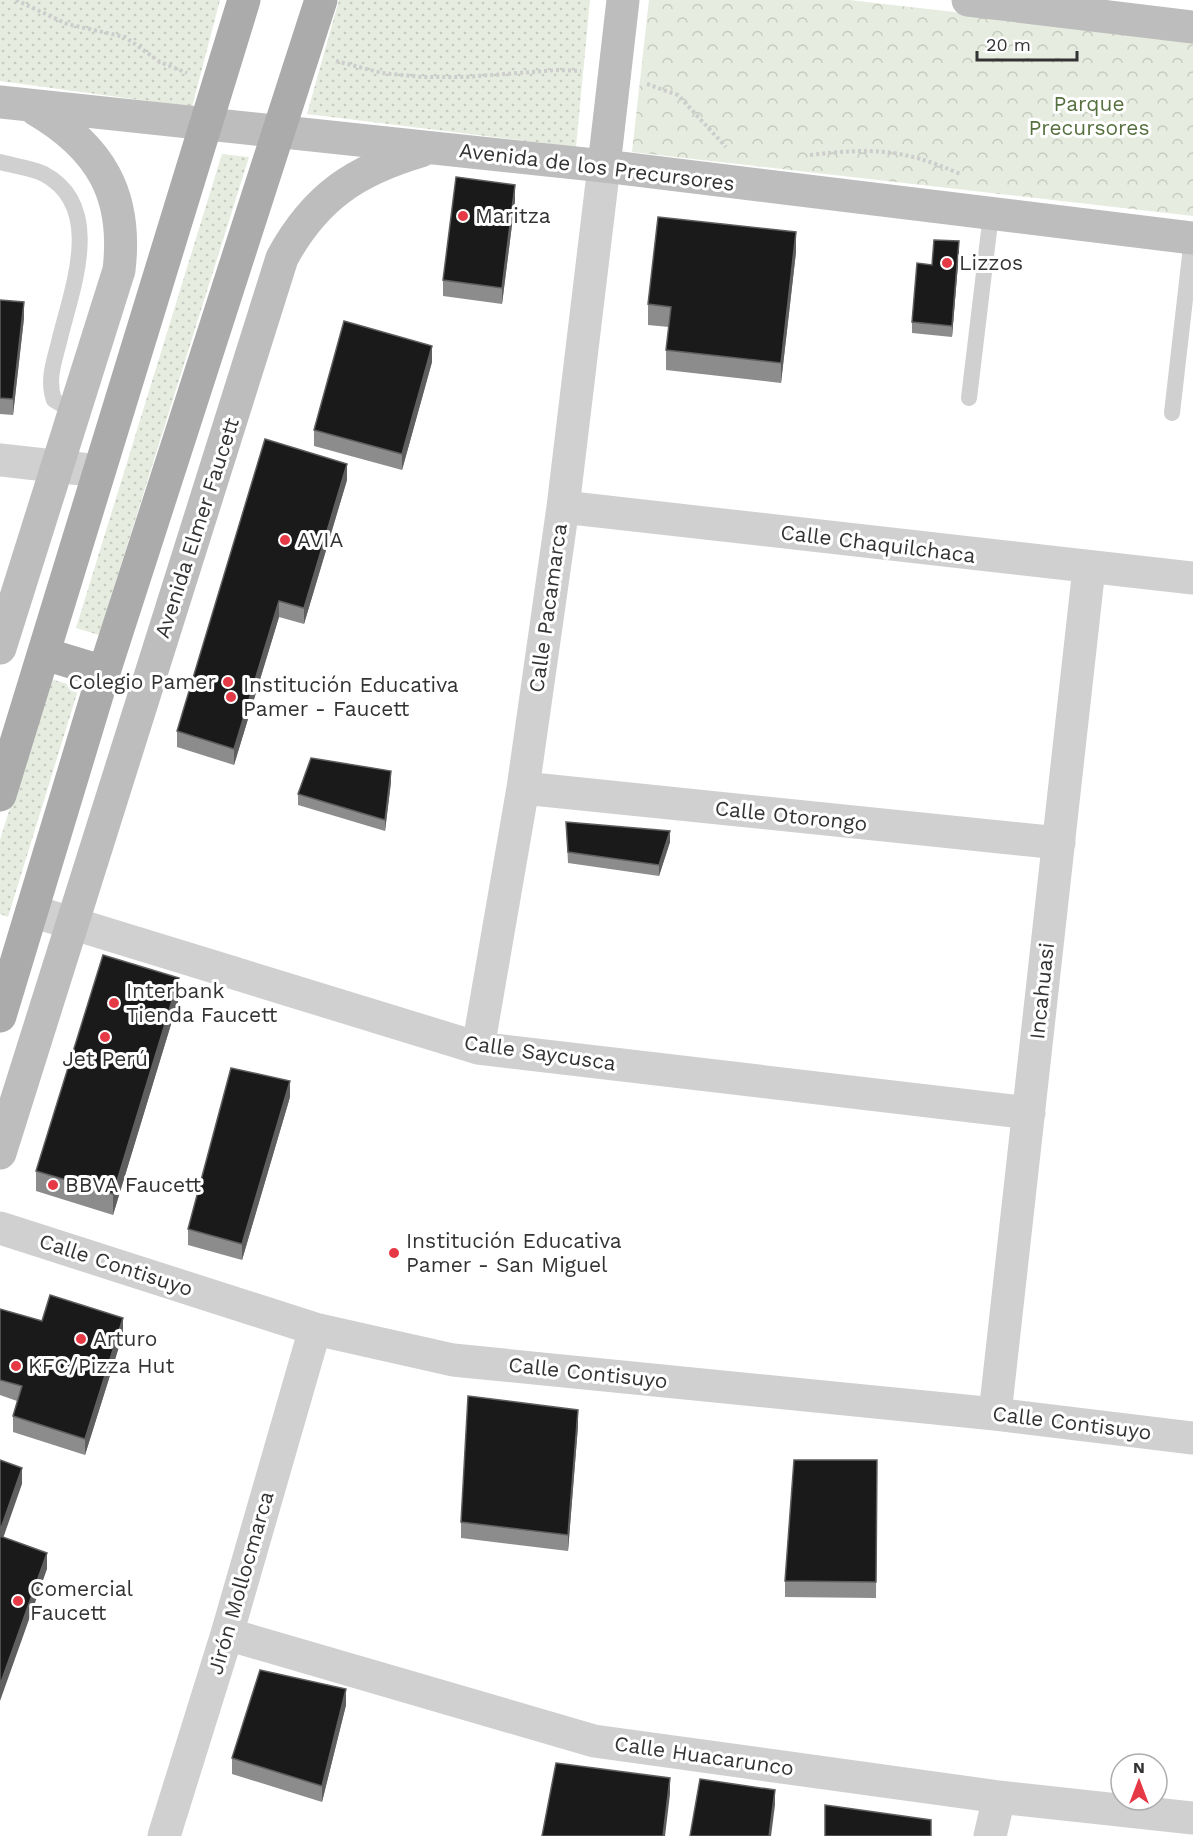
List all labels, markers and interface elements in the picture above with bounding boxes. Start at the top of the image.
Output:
scale bar [977,24,1078,62]
text: 20 m [986,34,1031,55]
park label: Parque Precursores [1028,91,1150,140]
street label: Avenida de los Precursores [458,137,736,196]
place label: Maritza [475,203,551,228]
marker: Maritza [456,209,470,223]
place label: Lizzos [959,250,1023,275]
marker: Lizzos [940,256,954,270]
street label: Avenida Elmer Faucett [149,414,244,641]
street label: Calle Chaquilchaca [779,519,977,568]
street label: Calle Pacamarca [523,522,572,694]
place label: AVIA [297,527,343,552]
marker: AVIA [278,533,292,547]
place label: Colegio Pamer [69,669,216,694]
place label: Institución Educativa Pamer - Faucett [243,672,459,721]
marker: Colegio Pamer [221,675,235,689]
marker: Institución Educativa Pamer - Faucett [224,690,238,704]
street label: Calle Otorongo [714,795,869,836]
street label: Incahuasi [1024,941,1059,1041]
place label: Interbank Tienda Faucett [126,978,277,1027]
marker: Interbank Tienda Faucett [107,996,121,1010]
street label: Calle Saycusca [462,1029,618,1076]
marker: Jet Perú [98,1030,112,1044]
place label: Jet Perú [62,1046,148,1071]
place label: BBVA Faucett [65,1172,201,1197]
marker: BBVA Faucett [46,1178,60,1192]
street label: Calle Contisuyo [36,1228,196,1301]
place label: Institución Educativa Pamer - San Miguel [406,1228,622,1277]
marker: Institución Educativa Pamer - San Miguel [387,1246,401,1260]
place label: Arturo [93,1326,157,1351]
marker: Arturo [74,1332,88,1346]
street label: Calle Contisuyo [507,1352,669,1393]
place label: KFC/Pizza Hut [28,1353,175,1378]
marker: KFC/Pizza Hut [9,1359,23,1373]
street label: Calle Contisuyo [991,1400,1153,1445]
street label: Jirón Mollocmarca [202,1488,279,1677]
place label: Comercial Faucett [30,1576,134,1625]
marker: Comercial Faucett [11,1594,25,1608]
street label: Calle Huacarunco [613,1731,795,1780]
north arrow [1109,1752,1169,1812]
text: N [1133,1758,1145,1777]

